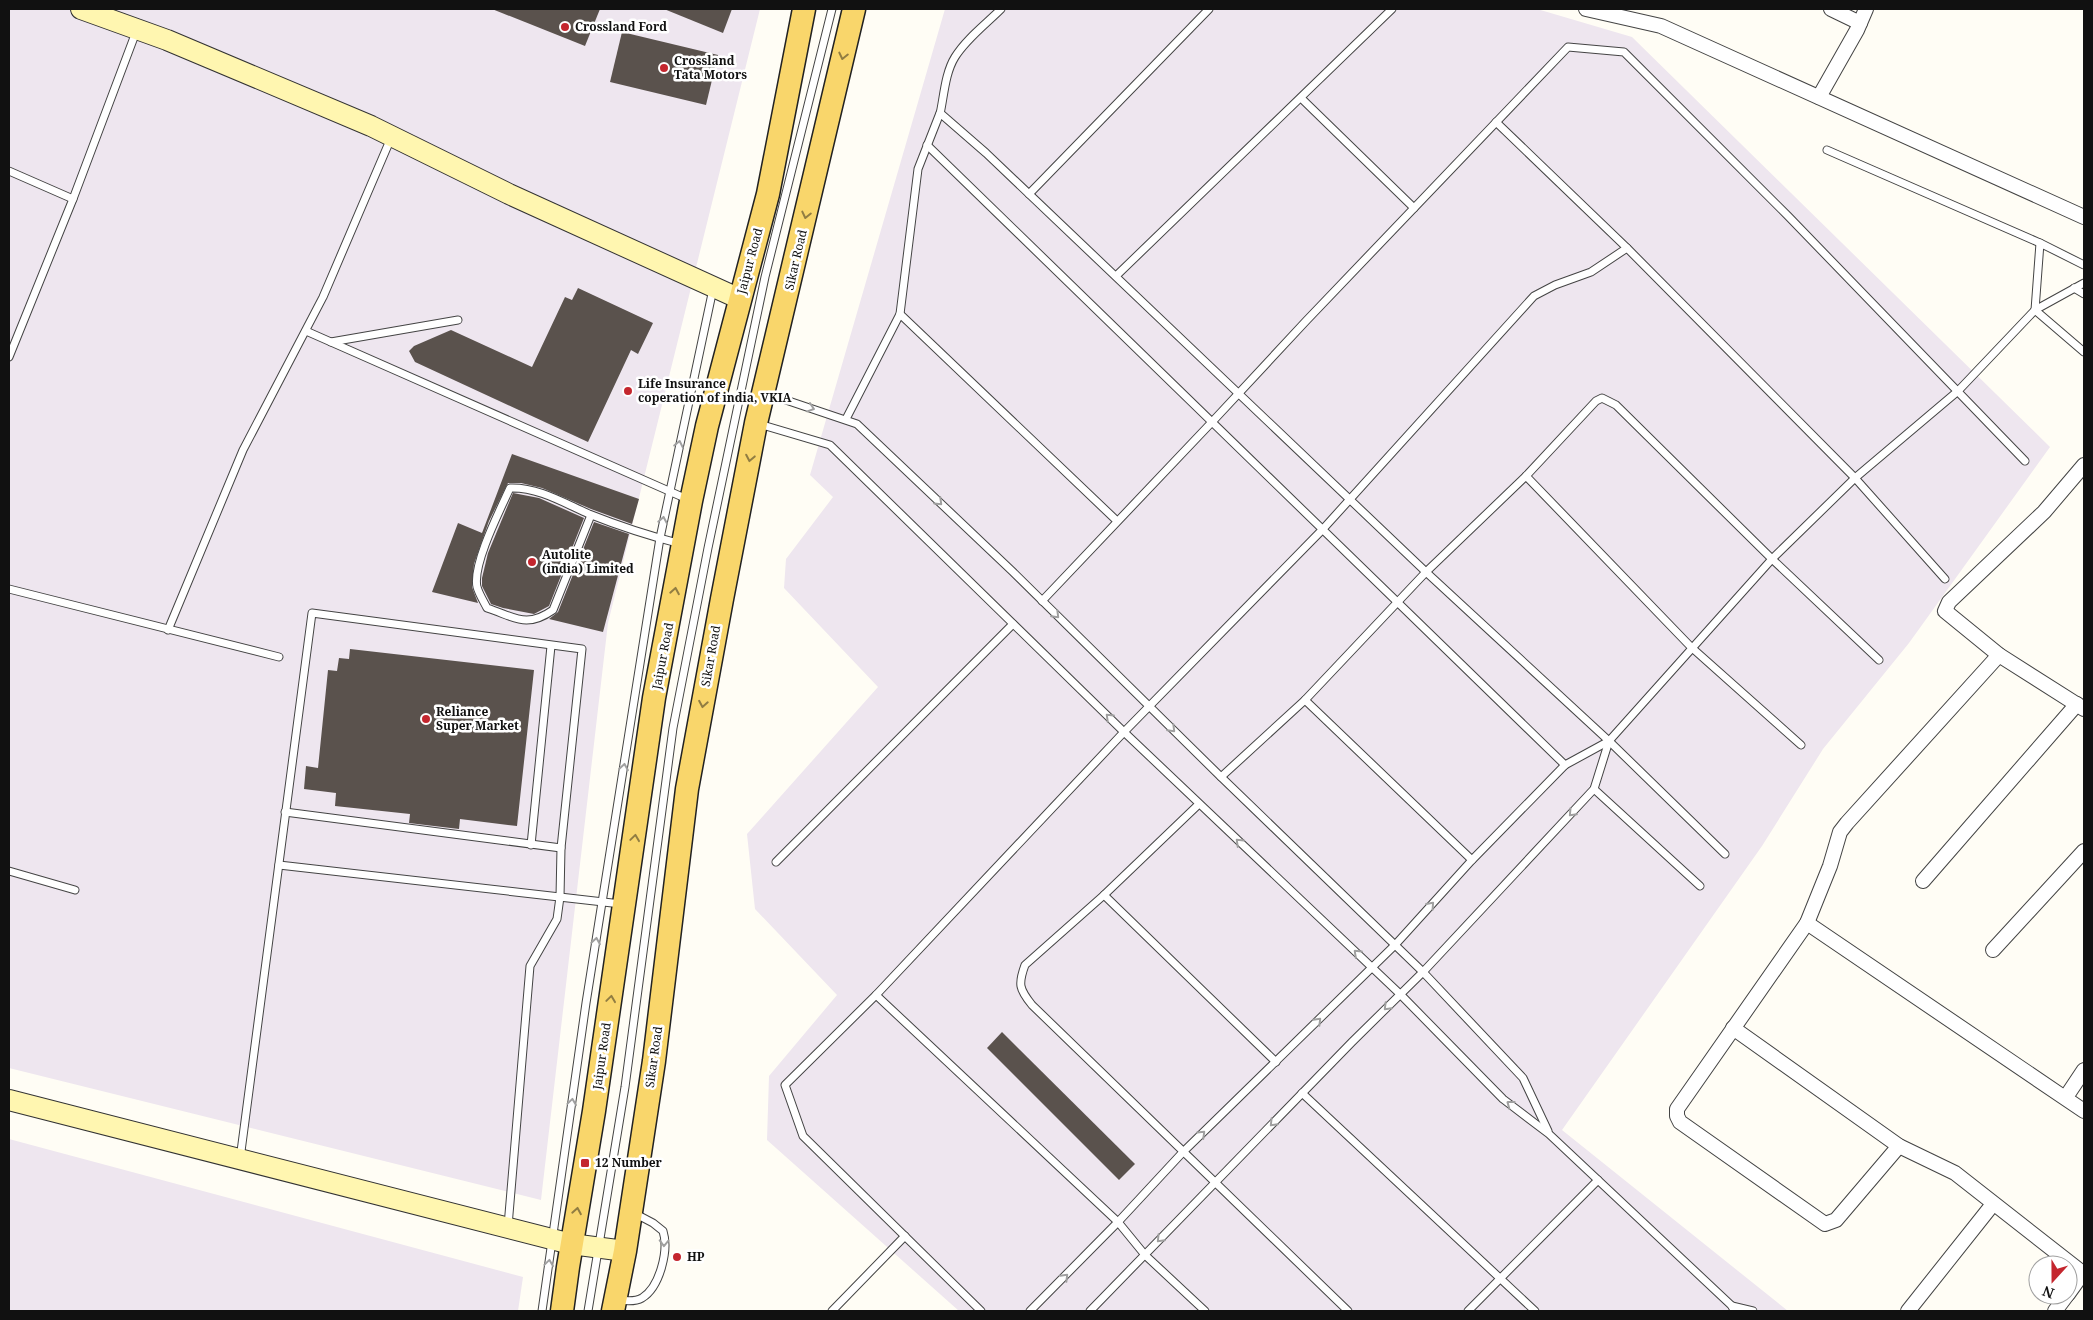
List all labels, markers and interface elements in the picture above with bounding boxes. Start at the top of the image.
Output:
place label: Crossland Ford [575,18,667,35]
marker: Crossland Ford [559,21,571,33]
place label: Crossland Tata Motors [674,52,747,83]
one-way arrow [838,52,849,61]
marker: Crossland Tata Motors [658,62,670,74]
one-way arrow [801,210,812,219]
street label: Jaipur Road [732,225,767,297]
street label: Sikar Road [780,227,811,292]
place label: Life Insurance coperation of india, VKIA [638,375,793,406]
marker: Life Insurance coperation of india, VKIA [622,385,634,397]
one-way arrow [806,402,815,412]
one-way arrow [673,439,684,448]
one-way arrow [745,454,755,463]
one-way arrow [934,496,943,505]
one-way arrow [658,516,668,524]
place label: Autolite (india) Limited [542,546,634,577]
marker: Autolite (india) Limited [526,556,538,568]
one-way arrow [669,587,680,596]
one-way arrow [1050,609,1059,618]
street label: Jaipur Road [648,621,677,692]
street label: Sikar Road [697,623,724,688]
one-way arrow [698,699,708,708]
place label: Reliance Super Market [436,703,519,734]
marker: Reliance Super Market [420,713,432,725]
one-way arrow [1106,714,1115,723]
one-way arrow [1166,723,1175,732]
one-way arrow [618,763,629,771]
one-way arrow [1569,808,1578,817]
one-way arrow [629,834,640,842]
one-way arrow [1235,839,1244,848]
one-way arrow [1425,901,1434,910]
one-way arrow [590,937,600,946]
one-way arrow [1354,950,1363,959]
one-way arrow [605,994,616,1002]
one-way arrow [1384,1001,1393,1010]
one-way arrow [1312,1017,1321,1026]
street label: Jaipur Road [588,1021,615,1092]
street label: Sikar Road [641,1025,666,1089]
one-way arrow [566,1098,576,1106]
one-way arrow [1507,1102,1516,1110]
one-way arrow [1270,1117,1279,1126]
one-way arrow [1196,1131,1205,1140]
place label: 12 Number [595,1154,663,1171]
marker: 12 Number [579,1157,591,1169]
one-way arrow [572,1207,582,1215]
one-way arrow [1157,1234,1166,1243]
one-way arrow [658,1239,669,1247]
place label: HP [687,1248,705,1265]
marker: HP [671,1251,683,1263]
north arrow [2028,1255,2078,1305]
one-way arrow [543,1259,554,1267]
one-way arrow [1059,1273,1068,1282]
text: N [2040,1282,2057,1303]

